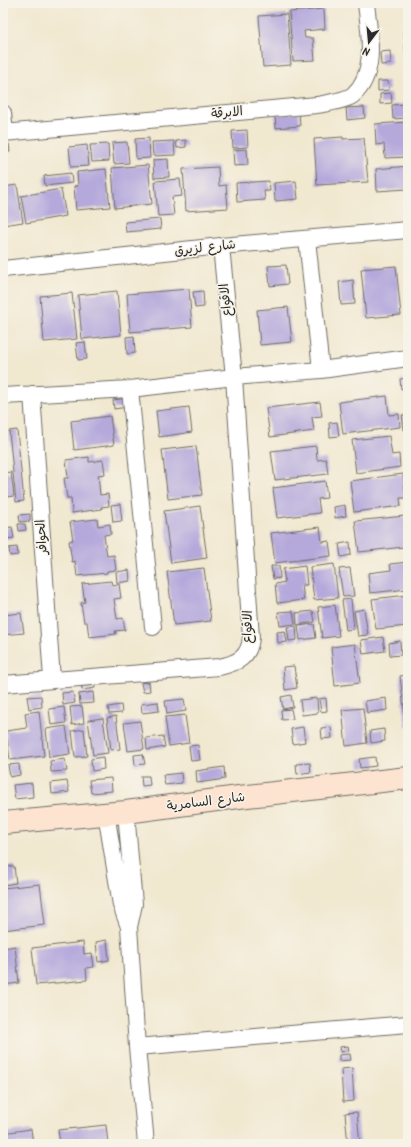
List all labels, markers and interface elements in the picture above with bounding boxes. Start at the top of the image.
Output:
north arrow [349,22,389,62]
text: N [361,41,372,60]
street label: الابرقة [210,101,244,125]
street label: شارع لزيرق [173,234,237,262]
street label: الاقواع [214,282,238,318]
street label: الحوافر [30,519,54,556]
street label: الاقواع [237,610,259,644]
street label: شارع السامرية [166,787,246,817]

